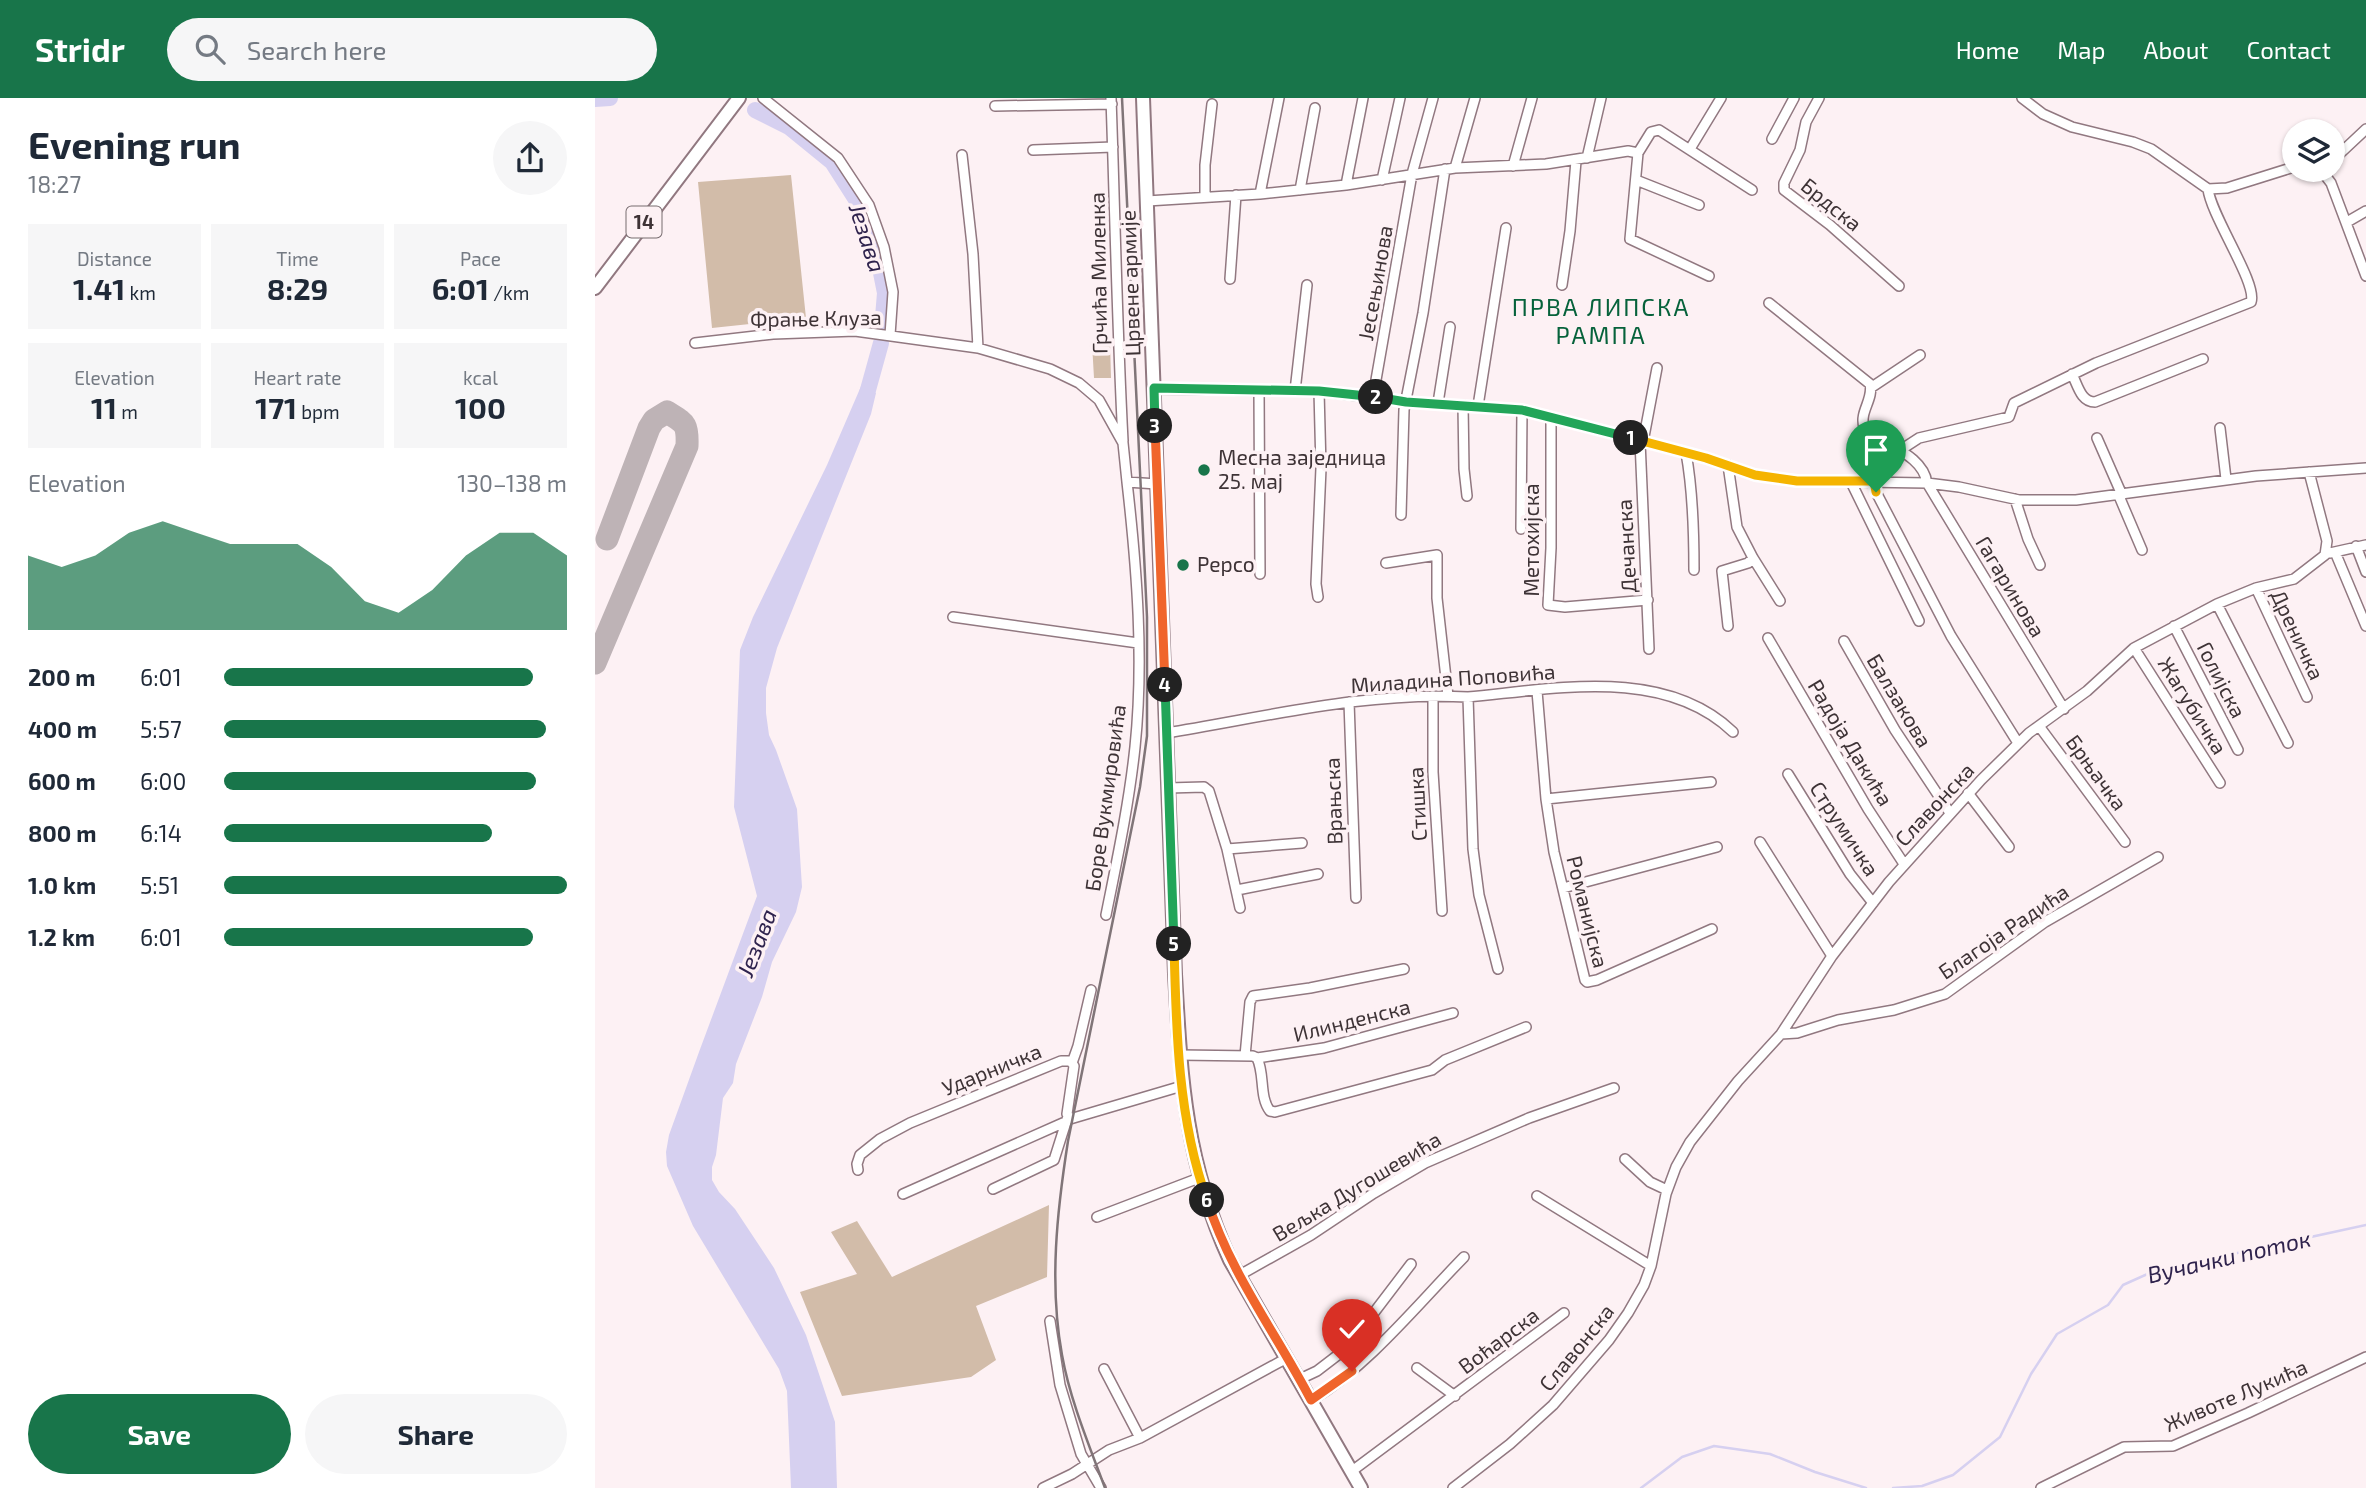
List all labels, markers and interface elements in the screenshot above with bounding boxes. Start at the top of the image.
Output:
search box [167,18,657,81]
text: Stridr [35,29,125,69]
icon: search [191,30,229,68]
text: Search here [247,34,386,65]
text: Home [1956,35,2019,64]
text: Map [2057,35,2105,64]
text: About [2143,35,2209,64]
text: Contact [2247,35,2331,64]
map controls [2282,119,2345,182]
button: layers [2282,119,2345,182]
text: Evening run [28,121,241,167]
button: share [493,121,567,195]
text: 18:27 [28,170,81,198]
street label: Брдска [1797,172,1867,236]
street label: Грчића Миленка [1084,192,1111,354]
water label: Језава [843,199,892,276]
road number: 14 [627,206,661,238]
street label: Црвене армије [1114,209,1146,357]
street label: Јесењинова [1352,223,1397,342]
text: Distance [77,247,152,270]
text: Time [276,247,319,270]
text: Pace [460,247,501,270]
text: 1.41 [73,270,125,306]
text: 8:29 [267,270,328,306]
text: 6:01 [432,270,489,306]
text: km [125,281,156,304]
text: /km [489,281,529,304]
district label: ПРВА ЛИПСКА РАМПА [1512,292,1690,349]
street label: Фрање Клуза [750,304,882,332]
text: Elevation [74,366,155,389]
text: Heart rate [254,366,341,389]
text: kcal [463,366,498,389]
pin: 2 [1359,380,1393,414]
text: 2 [1370,385,1381,408]
text: 11 [91,389,117,425]
text: 171 [255,389,297,425]
text: 100 [455,389,506,425]
text: m [117,400,138,423]
text: bpm [297,400,340,423]
pin: 3 [1137,408,1173,444]
text: 3 [1149,414,1160,437]
pin: 1 [1613,420,1649,456]
pin [1846,420,1906,492]
text: 1 [1626,426,1635,449]
icon: arrive [1857,431,1895,469]
place label: Месна заједница 25. мај [1218,444,1386,494]
marker: Месна заједница 25. мај [1196,462,1212,478]
text: Elevation [28,469,126,497]
text: 130–138 m [457,469,567,497]
street label: Метохијска [1518,483,1544,597]
street label: Дечанска [1611,498,1640,594]
street label: Гагаринова [1971,531,2051,641]
place label: Pepco [1197,551,1255,576]
marker: Pepco [1175,557,1191,573]
street label: Дреничка [2267,585,2330,683]
street label: Голијска [2192,637,2252,722]
street label: Балзакова [1863,649,1938,751]
street label: Жагубичка [2153,652,2233,759]
street label: Миладина Поповића [1350,658,1556,697]
text: 200 m [28,663,96,691]
text: 6:01 [140,663,182,691]
pin: 4 [1147,668,1183,702]
text: 4 [1158,673,1171,696]
street label: Радоја Дакића [1803,674,1899,811]
street label: Боре Вукмировића [1079,703,1131,893]
text: 400 m [28,715,97,743]
text: 5:57 [140,715,182,743]
street label: Брњачка [2061,729,2133,815]
street label: Врањска [1318,757,1347,845]
street label: Славонска [1889,757,1979,851]
street label: Стишка [1402,766,1431,842]
text: 600 m [28,767,96,795]
text: 6:00 [140,767,186,795]
street label: Струмичка [1805,776,1885,881]
text: 800 m [28,819,97,847]
text: 6:14 [140,819,182,847]
street label: Романијска [1561,853,1614,971]
text: 1.0 km [28,871,96,899]
text: 5:51 [140,871,179,899]
street label: Благоја Радића [1933,878,2074,984]
water label: Језава [730,905,782,982]
text: 1.2 km [28,923,95,951]
text: 6:01 [140,923,182,951]
pin: 5 [1157,926,1191,962]
text: 5 [1168,932,1179,955]
street label: Илинденска [1290,993,1413,1046]
street label: Ударничка [938,1037,1045,1100]
street label: Вељка Дугошевића [1268,1126,1445,1247]
pin: 6 [1189,1182,1225,1218]
text: 6 [1201,1188,1212,1211]
water label: Вучачки поток [2144,1224,2313,1288]
pin [1322,1299,1382,1371]
street label: Славонска [1533,1299,1618,1395]
street label: Воћарска [1453,1301,1543,1378]
icon: check [1333,1310,1371,1348]
street label: Животе Лукића [2160,1353,2311,1437]
button: Save [28,1394,291,1474]
button: Share [305,1394,567,1474]

